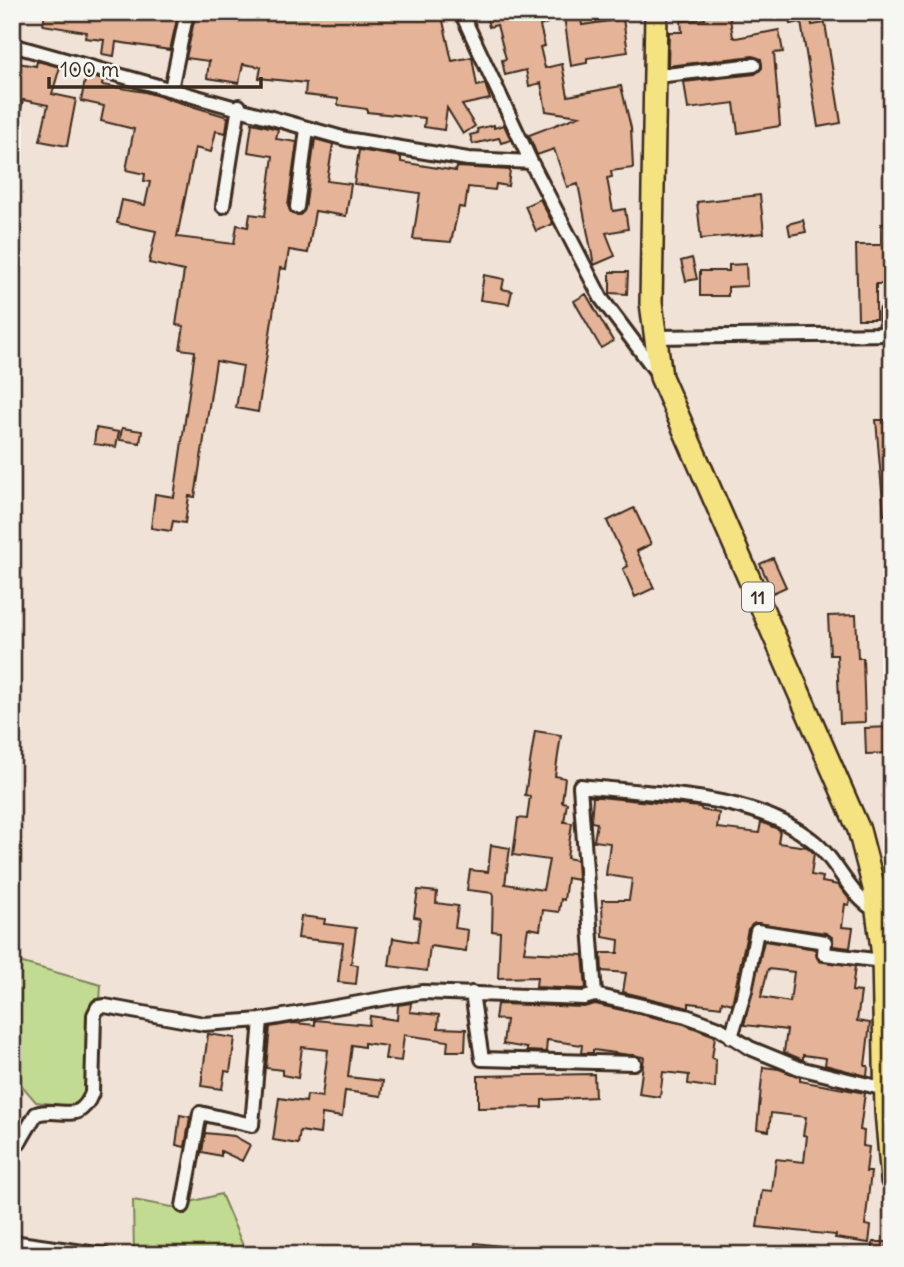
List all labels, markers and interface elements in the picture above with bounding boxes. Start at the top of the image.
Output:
scale bar [49,46,261,90]
text: 100 m [60,56,119,83]
road number: 11 [742,582,774,612]

